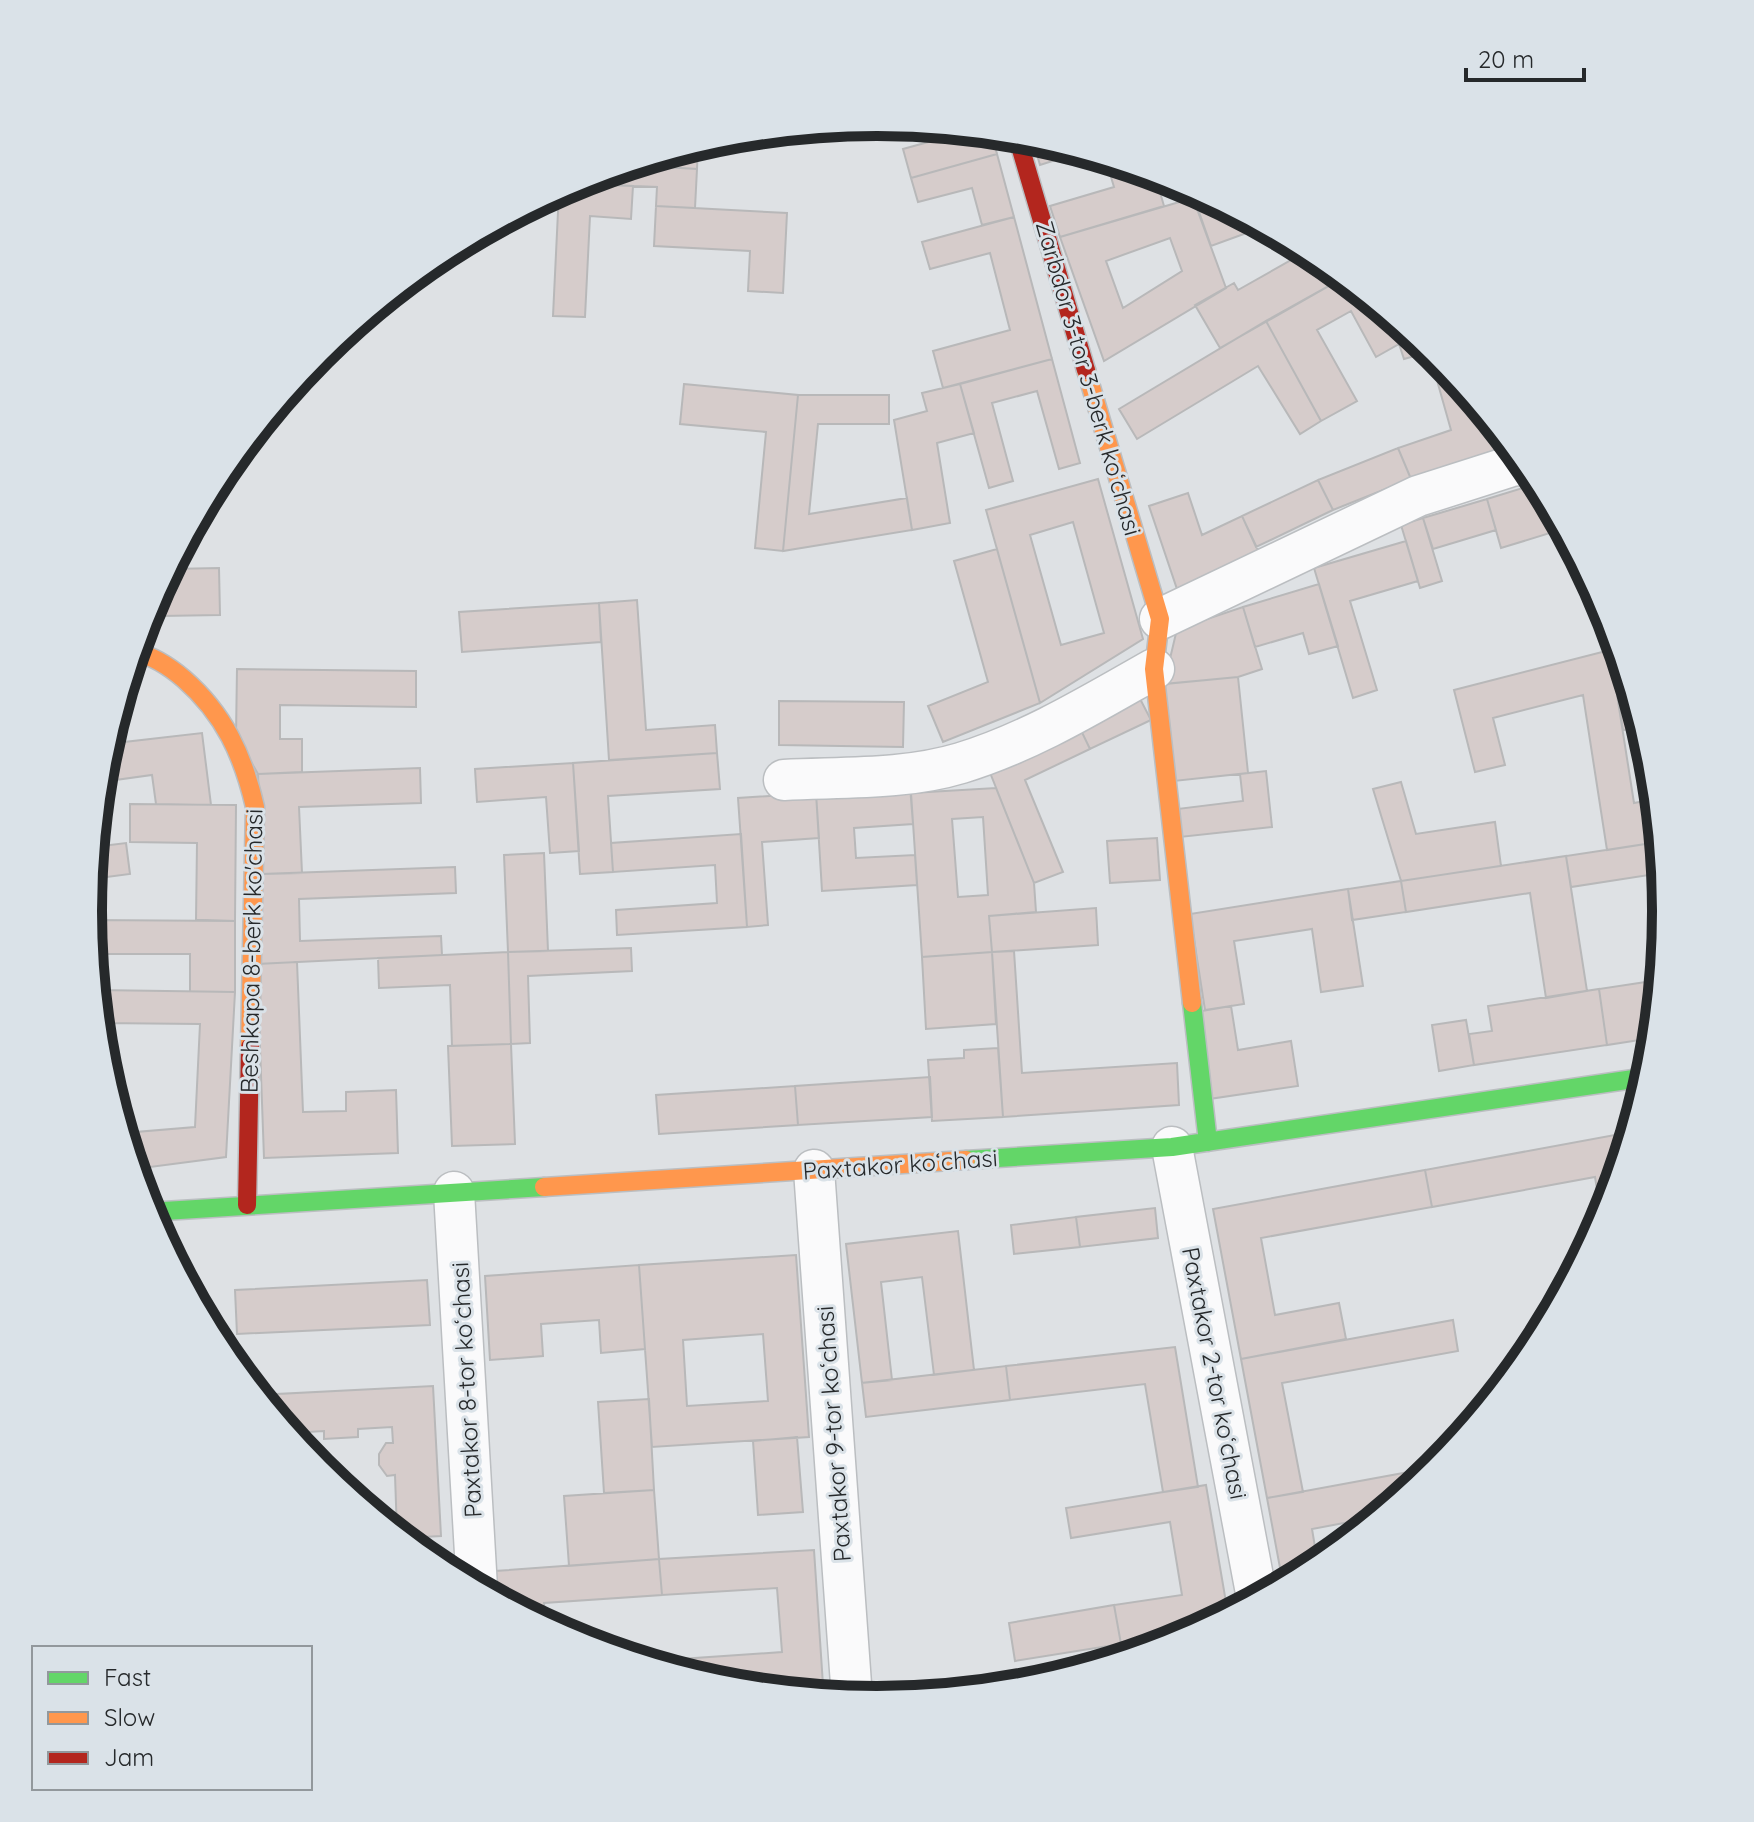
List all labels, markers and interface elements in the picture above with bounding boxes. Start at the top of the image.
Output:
scale bar [1466,32,1584,82]
text: 20 m [1478,44,1534,74]
street label: Zarbdor 3-tor 3-berk koʻchasi [1030,217,1148,539]
street label: Beshkapa 8-berk koʼchasi [234,809,268,1093]
street label: Paxtakor koʻchasi [801,1142,999,1186]
street label: Paxtakor 2-tor koʻchasi [1176,1244,1254,1502]
street label: Paxtakor 8-tor koʻchasi [444,1261,488,1519]
street label: Paxtakor 9-tor koʻchasi [809,1305,857,1563]
legend [32,1646,312,1790]
text: Fast [104,1662,151,1692]
text: Slow [104,1702,155,1732]
text: Jam [104,1742,154,1772]

